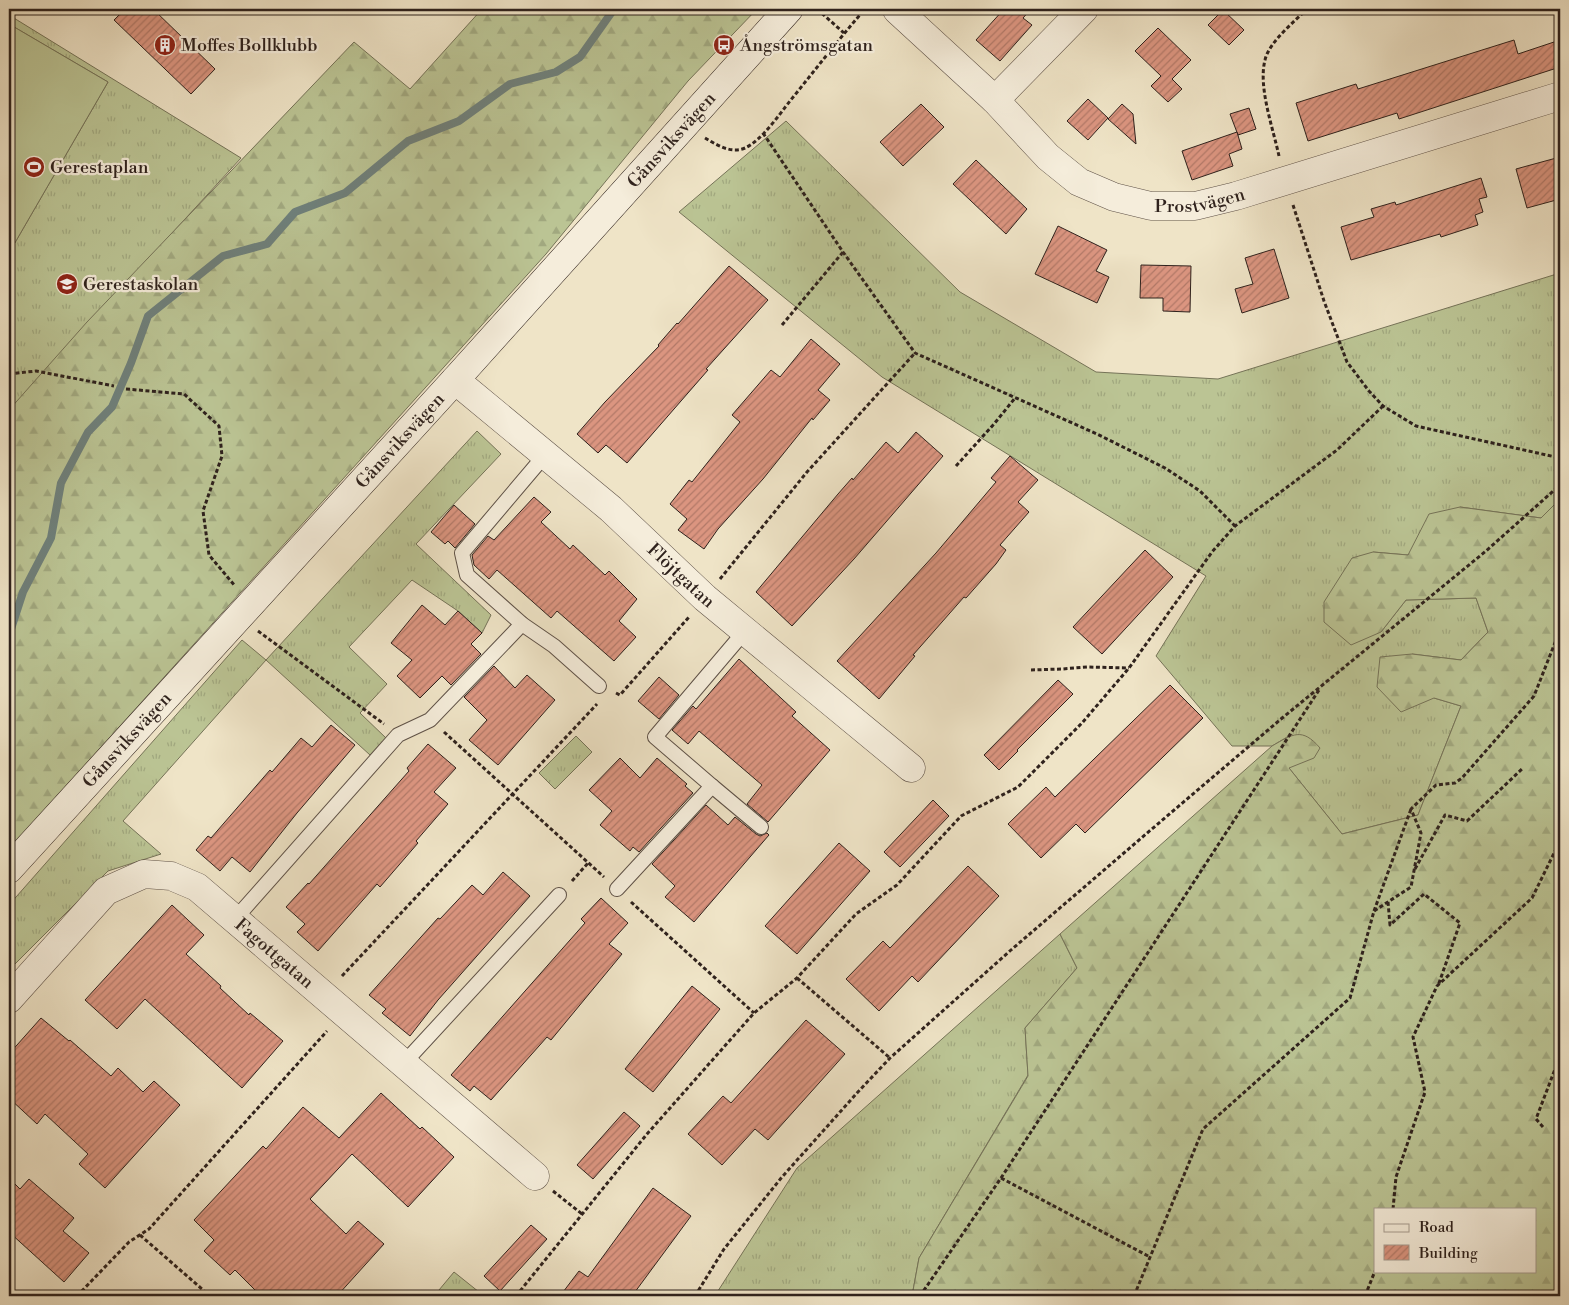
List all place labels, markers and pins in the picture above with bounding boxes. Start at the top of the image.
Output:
building icon: Moffes Bollklubb [153,33,177,57]
bus stop icon: Ångströmsgatan [712,33,736,57]
place label: Moffes Bollklubb [181,34,318,57]
place label: Ångströmsgatan [739,34,873,57]
sports icon: Gerestaplan [22,155,46,179]
place label: Gerestaplan [50,156,149,179]
school or university icon: Gerestaskolan [55,272,79,296]
place label: Gerestaskolan [83,273,198,296]

